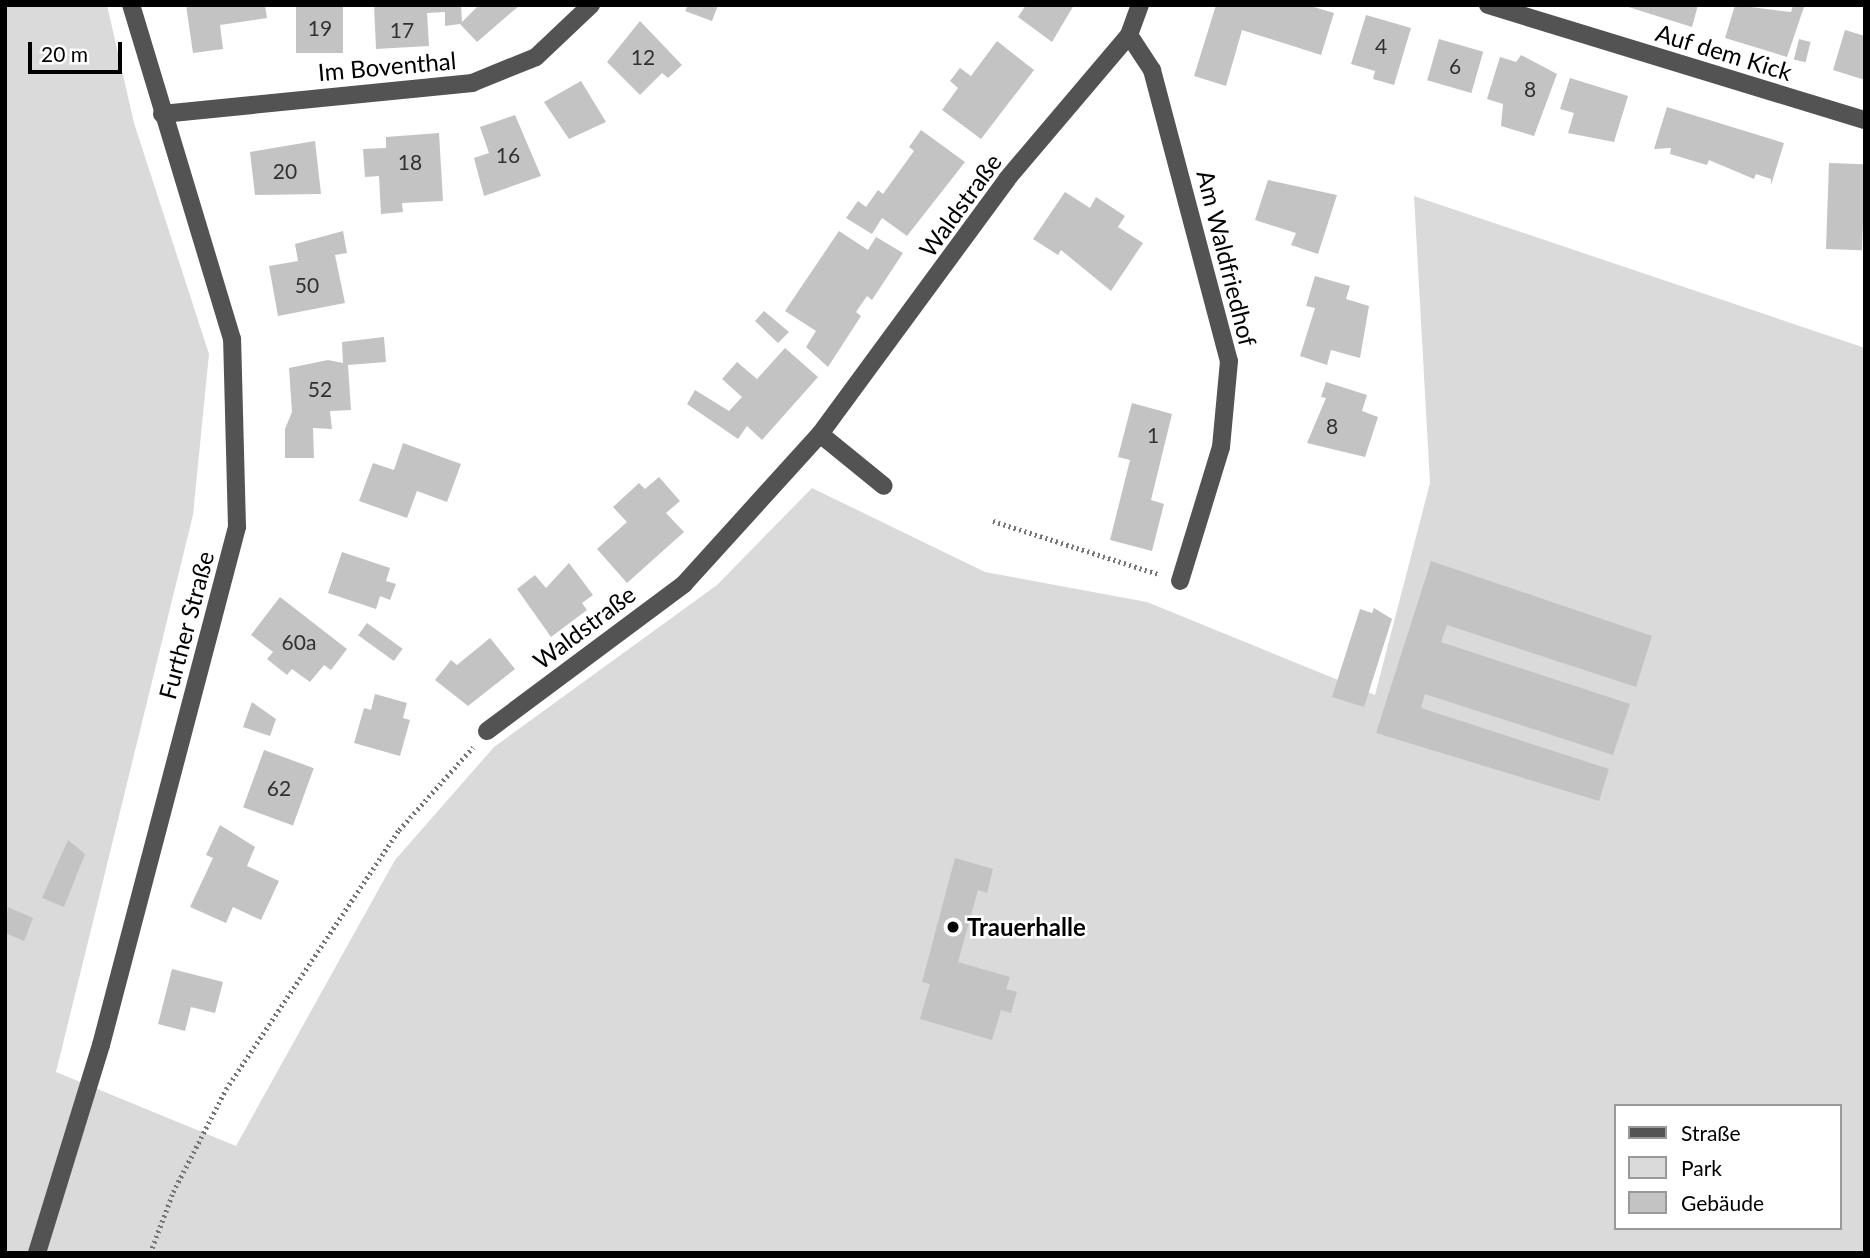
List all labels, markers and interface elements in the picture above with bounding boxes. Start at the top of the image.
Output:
house number: 19 [308,15,332,41]
house number: 17 [390,17,414,43]
street label: Auf dem Kick [1652,18,1796,86]
scale bar [32,28,126,72]
house number: 4 [1375,33,1387,59]
text: 20 m [41,41,88,66]
house number: 12 [631,44,655,70]
street label: Im Boventhal [317,46,457,86]
house number: 6 [1449,53,1461,79]
house number: 8 [1524,76,1536,102]
house number: 16 [496,142,520,168]
street label: Waldstraße [913,148,1007,262]
house number: 18 [398,149,422,175]
house number: 20 [273,158,297,184]
street label: Am Waldfriedhof [1191,167,1263,349]
house number: 50 [295,272,319,298]
house number: 52 [308,376,332,402]
house number: 8 [1326,413,1338,439]
house number: 1 [1147,422,1159,448]
street label: Further Straße [152,548,220,702]
street label: Waldstraße [527,579,641,675]
house number: 60a [282,629,316,655]
house number: 62 [267,775,291,801]
place label: Trauerhalle [967,913,1086,941]
marker: Trauerhalle [945,919,961,935]
legend [1615,1104,1842,1230]
text: Straße [1681,1120,1741,1145]
text: Park [1681,1155,1722,1180]
text: Gebäude [1681,1190,1764,1215]

